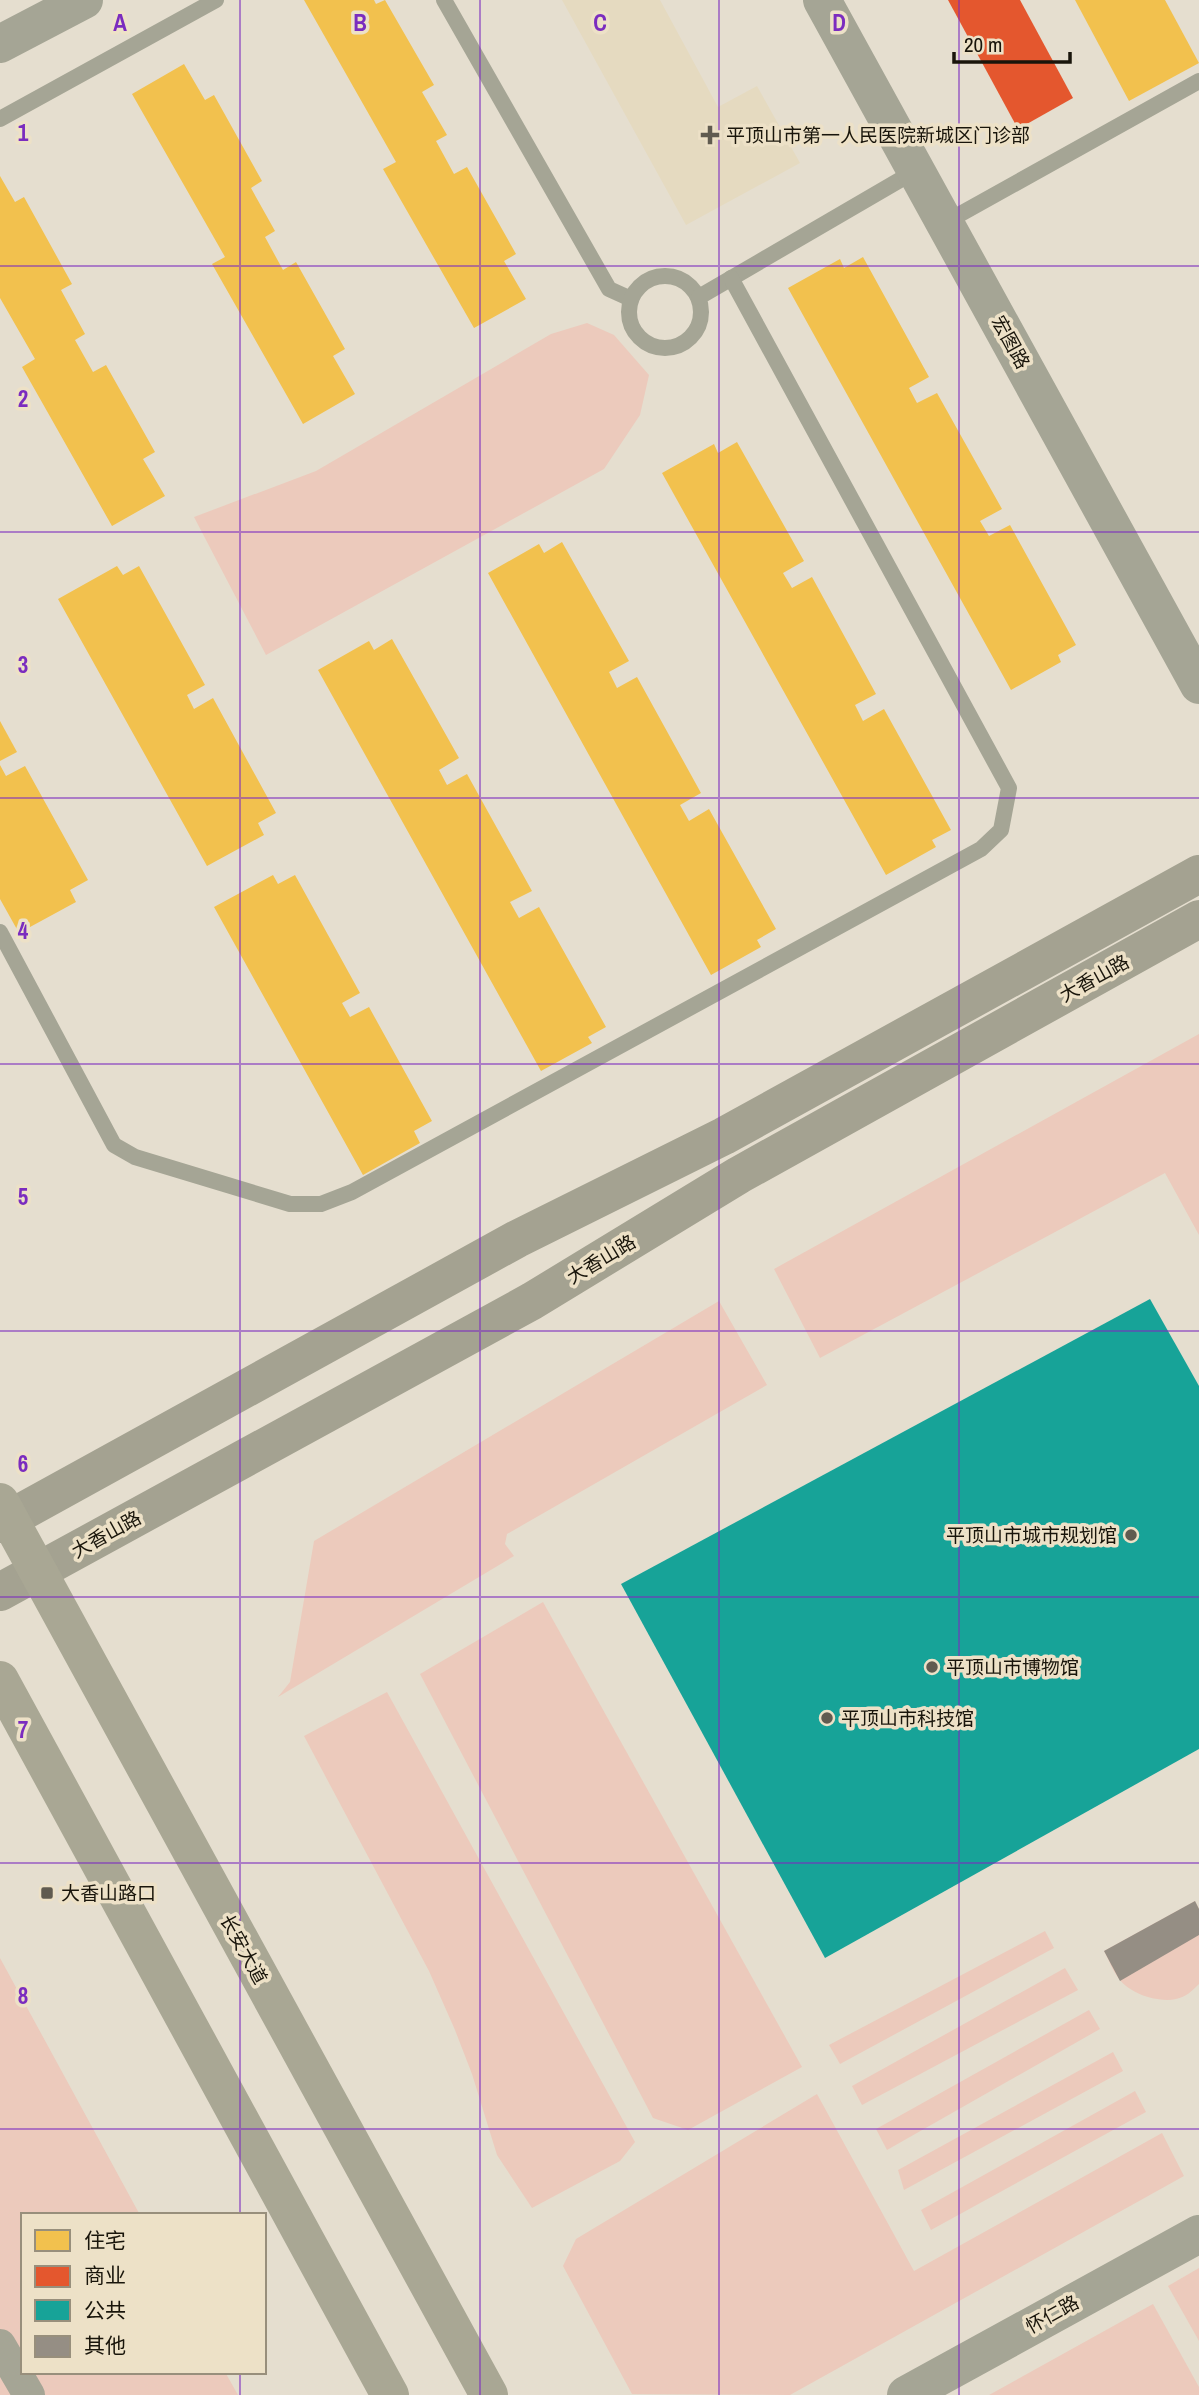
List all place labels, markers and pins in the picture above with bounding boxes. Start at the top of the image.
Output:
place label: 平顶山市第一人民医院新城区门诊部 [726,122,1030,148]
marker: 平顶山市第一人民医院新城区门诊部 [700,125,720,145]
place label: 平顶山市城市规划馆 [946,1522,1117,1548]
marker: 平顶山市城市规划馆 [1123,1527,1139,1543]
place label: 平顶山市博物馆 [946,1654,1079,1680]
marker: 平顶山市博物馆 [924,1659,940,1675]
place label: 平顶山市科技馆 [841,1705,974,1731]
marker: 平顶山市科技馆 [819,1710,835,1726]
place label: 大香山路口 [61,1880,156,1906]
marker: 大香山路口 [39,1885,55,1901]

